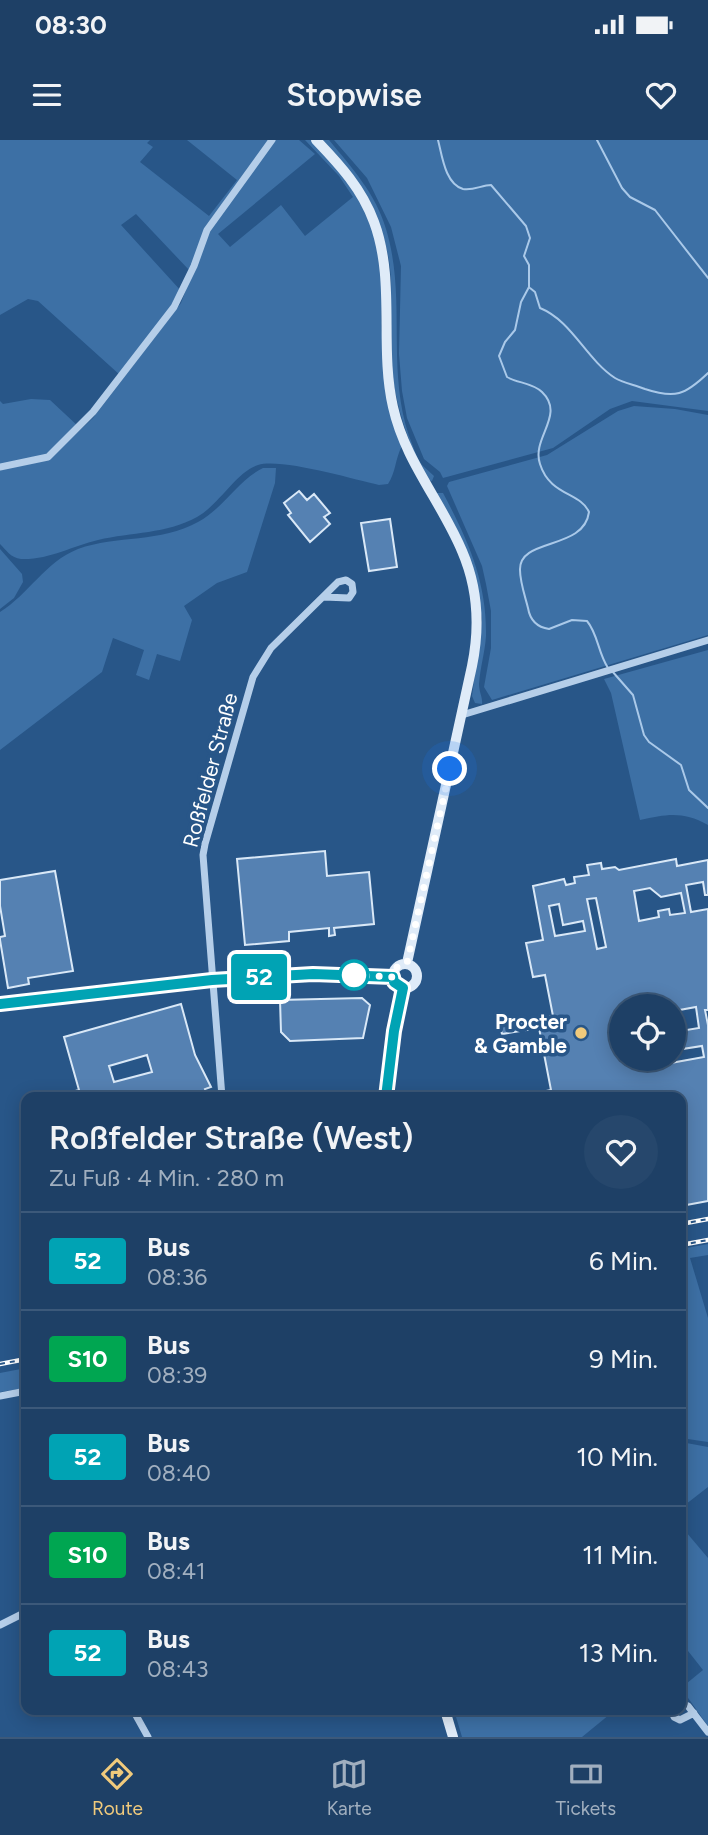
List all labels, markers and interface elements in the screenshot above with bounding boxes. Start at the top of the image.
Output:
text: 08:30 [35,9,107,41]
icon: menu [28,76,66,114]
text: Stopwise [286,76,422,114]
icon: heart [642,76,680,114]
street label: Roßfelder Straße [177,690,243,850]
your location [432,751,467,786]
line badge: 52 [228,954,290,1000]
unlabelled marker [339,960,369,990]
text: 52 [245,962,273,991]
map controls [609,994,686,1071]
button: locate [609,994,686,1071]
place label: Procter & Gamble [474,1009,567,1058]
marker: Procter & Gamble [573,1025,589,1041]
button: heart [584,1115,658,1189]
text: Roßfelder Straße (West) [49,1118,414,1157]
text: Zu Fuß · 4 Min. · 280 m [49,1164,284,1192]
text: Bus [147,1231,190,1263]
text: 6 Min. [589,1245,658,1277]
text: 52 [74,1246,101,1275]
text: 08:36 [147,1263,207,1291]
text: Bus [147,1329,190,1361]
text: 9 Min. [589,1343,658,1375]
text: S10 [67,1344,108,1373]
text: 08:39 [147,1361,207,1389]
text: Bus [147,1427,190,1459]
text: 10 Min. [576,1441,658,1473]
text: 52 [74,1442,101,1471]
text: 08:40 [147,1459,211,1487]
text: Bus [147,1525,190,1557]
text: 11 Min. [582,1539,658,1571]
text: S10 [67,1540,108,1569]
text: 08:41 [147,1557,205,1585]
text: Bus [147,1623,190,1655]
text: 13 Min. [579,1637,658,1669]
text: 52 [74,1638,101,1667]
text: 08:43 [147,1655,208,1683]
tab: Route [92,1755,143,1820]
tab: Karte [327,1755,372,1820]
tab: Tickets [556,1755,616,1820]

